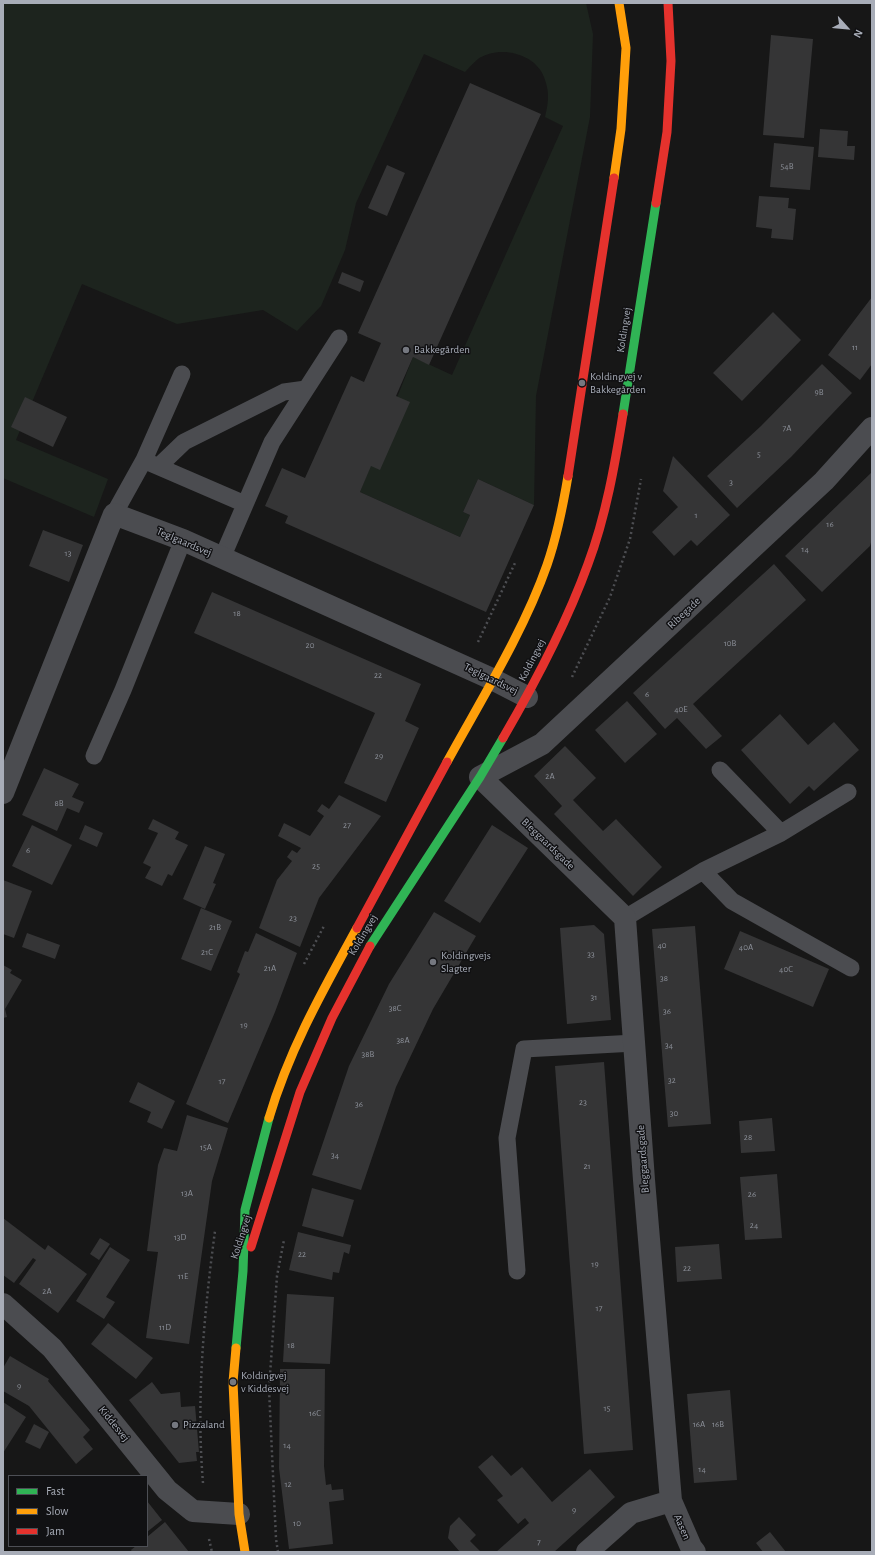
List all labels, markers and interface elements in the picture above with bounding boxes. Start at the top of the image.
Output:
north arrow [827,8,867,48]
text: N [851,28,865,40]
house number: 54B [781,161,793,171]
street label: Koldingvej [614,306,634,354]
house number: 11 [852,342,858,352]
place label: Bakkegården [414,343,470,357]
marker: Bakkegården [401,345,411,355]
place label: Koldingvej v Bakkegården [590,370,646,396]
marker: Koldingvej v Bakkegården [577,378,587,388]
house number: 9B [814,387,824,397]
house number: 7A [783,423,791,433]
house number: 5 [757,449,761,459]
house number: 3 [729,477,733,487]
house number: 1 [694,510,698,520]
house number: 16 [826,519,834,529]
street label: Teglgaardsvej [154,524,214,560]
house number: 14 [801,544,809,554]
house number: 13 [65,548,71,558]
street label: Ribegade [665,594,703,632]
house number: 18 [233,608,241,618]
street label: Koldingvej [516,637,548,683]
house number: 10B [724,638,736,648]
house number: 20 [306,640,314,650]
street label: Teglgaardsvej [462,660,520,698]
house number: 22 [374,670,382,680]
house number: 6 [645,689,649,699]
house number: 40E [674,704,688,714]
house number: 29 [375,751,383,761]
house number: 2A [545,771,555,781]
house number: 8B [54,798,64,808]
street label: Bleggaardsgade [519,815,577,873]
house number: 27 [343,820,351,830]
house number: 6 [26,845,30,855]
house number: 25 [312,861,320,871]
street label: Koldingvej [346,912,380,958]
house number: 23 [289,913,297,923]
house number: 21B [209,922,221,932]
house number: 40 [657,940,667,950]
house number: 40A [739,942,753,952]
house number: 21C [201,947,213,957]
place label: Koldingvejs Slagter [441,949,491,975]
house number: 33 [587,949,595,959]
marker: Koldingvejs Slagter [428,957,438,967]
house number: 21A [264,963,276,973]
house number: 40C [779,964,793,974]
house number: 38 [660,973,668,983]
house number: 31 [591,992,597,1002]
house number: 38C [389,1003,401,1013]
house number: 36 [663,1006,671,1016]
house number: 19 [240,1020,248,1030]
house number: 38A [396,1035,410,1045]
house number: 34 [665,1040,673,1050]
house number: 38B [362,1049,374,1059]
house number: 32 [668,1075,676,1085]
house number: 17 [219,1076,225,1086]
house number: 23 [579,1097,587,1107]
house number: 36 [355,1099,363,1109]
house number: 30 [670,1108,678,1118]
street label: Bleggaardsgade [634,1124,652,1194]
house number: 28 [744,1132,752,1142]
house number: 15A [200,1142,212,1152]
house number: 34 [331,1150,339,1160]
house number: 21 [583,1161,591,1171]
house number: 13A [181,1188,193,1198]
house number: 26 [748,1189,756,1199]
street label: Koldingvej [228,1213,254,1261]
house number: 24 [750,1220,758,1230]
house number: 13D [174,1232,186,1242]
house number: 22 [298,1249,306,1259]
house number: 19 [591,1259,599,1269]
house number: 22 [683,1263,691,1273]
house number: 11E [178,1271,188,1281]
house number: 2A [42,1286,52,1296]
house number: 17 [596,1303,602,1313]
house number: 11D [159,1322,171,1332]
house number: 18 [287,1340,295,1350]
place label: Koldingvej v Kiddesvej [241,1369,289,1395]
marker: Koldingvej v Kiddesvej [228,1377,238,1387]
house number: 9 [17,1381,21,1391]
house number: 15 [604,1403,610,1413]
street label: Kiddesvej [96,1404,132,1444]
house number: 16C [309,1408,321,1418]
place label: Pizzaland [183,1418,225,1432]
house number: 16A [693,1419,705,1429]
house number: 16B [712,1419,724,1429]
marker: Pizzaland [170,1420,180,1430]
house number: 14 [283,1440,291,1450]
house number: 14 [698,1464,706,1474]
legend [8,1475,148,1547]
house number: 12 [284,1479,292,1489]
text: Fast [46,1485,65,1497]
text: Slow [46,1505,68,1517]
house number: 9 [572,1505,576,1515]
street label: Aasen [671,1512,693,1542]
house number: 10 [293,1518,301,1528]
text: Jam [46,1525,65,1537]
house number: 7 [537,1537,541,1547]

